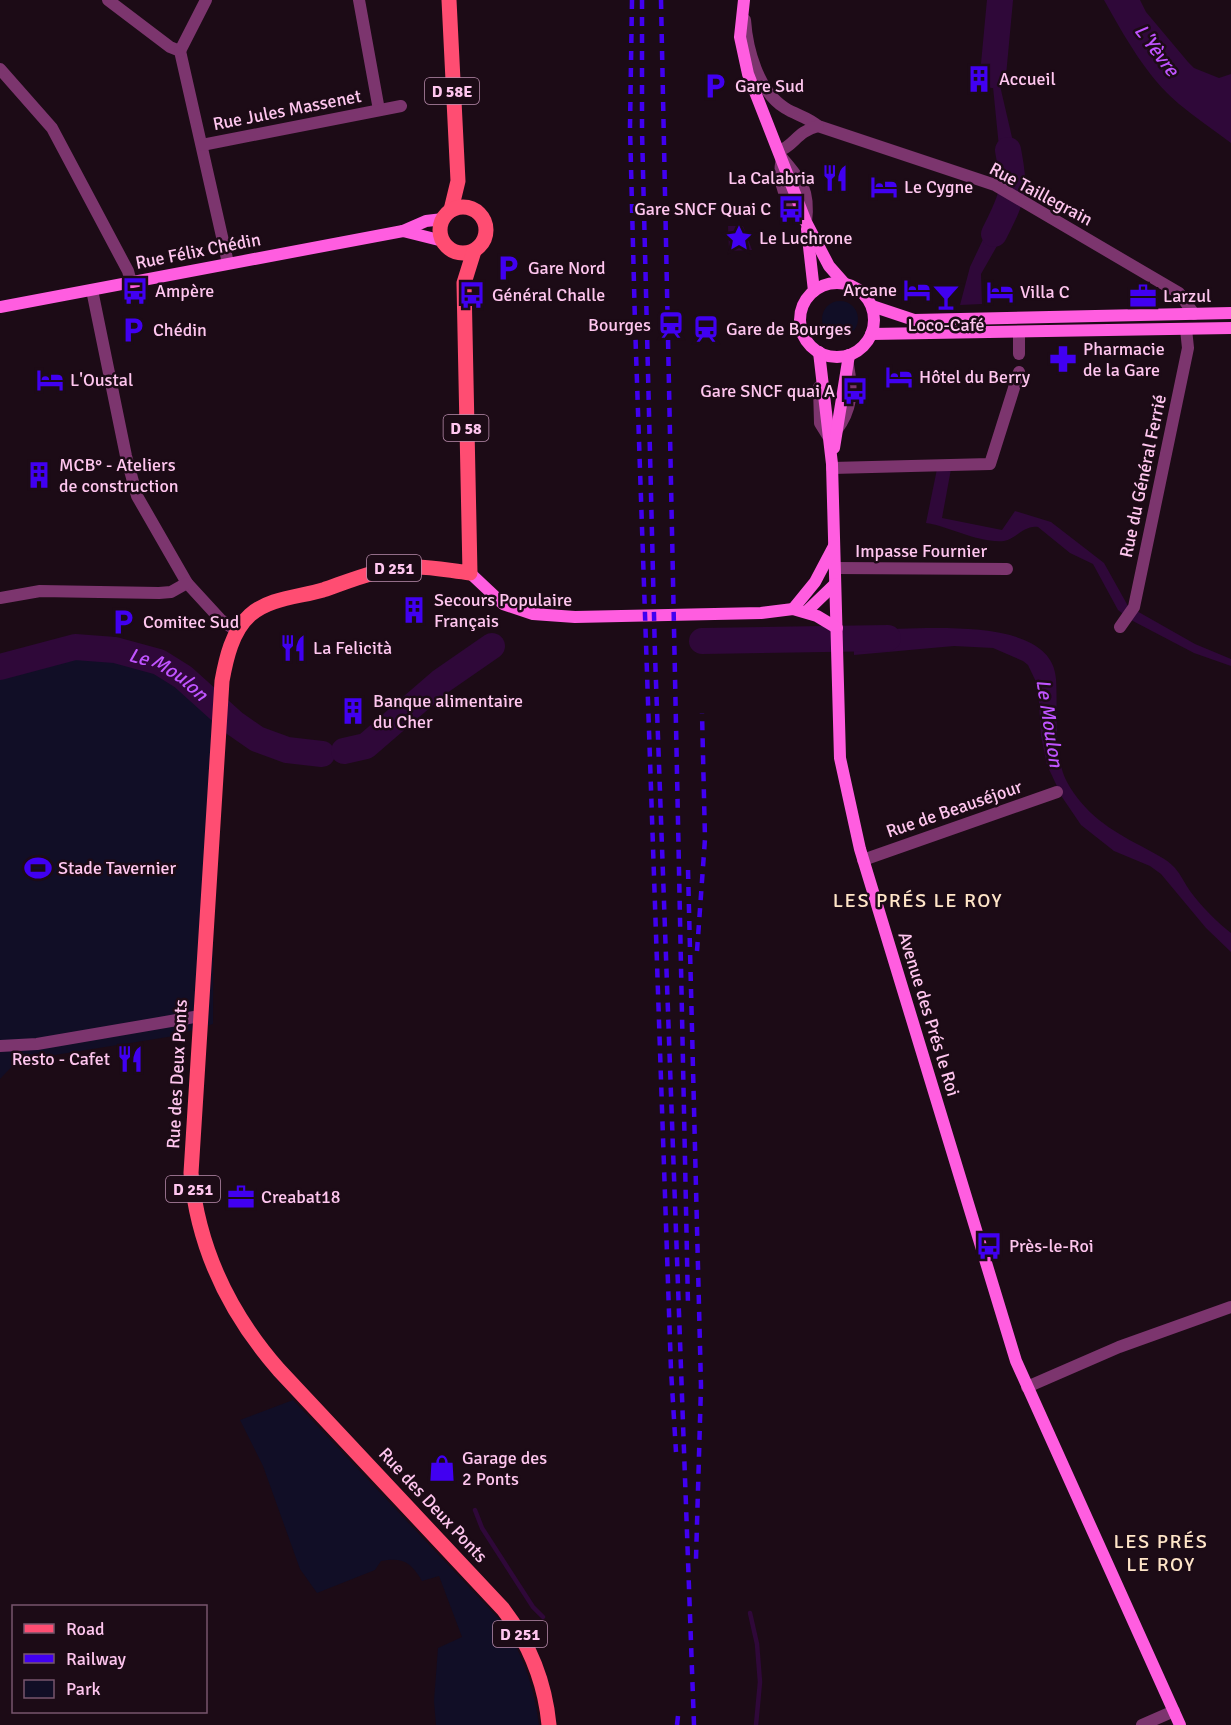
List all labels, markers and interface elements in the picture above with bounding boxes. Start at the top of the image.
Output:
water label: L'Yèvre [1129,19,1185,82]
building icon: Accueil [964,64,994,94]
place label: Accueil [999,68,1056,90]
parking icon: Gare Sud [700,71,730,101]
place label: Gare Sud [735,75,804,97]
road number: D 58E [425,78,479,104]
street label: Rue Jules Massenet [211,85,363,135]
street label: Rue Taillegrain [986,158,1096,230]
restaurant icon: La Calabria [820,163,850,193]
place label: La Calabria [728,167,815,189]
hotel icon: Le Cygne [869,172,899,202]
place label: Le Cygne [904,176,973,198]
bus stop icon: Gare SNCF Quai C [776,194,806,224]
place label: Gare SNCF Quai C [634,198,771,220]
place icon: Le Luchrone [724,223,754,253]
place label: Le Luchrone [759,227,852,249]
street label: Rue Félix Chédin [133,228,263,274]
parking icon: Gare Nord [493,253,523,283]
place label: Gare Nord [528,257,606,279]
hotel icon: Arcane [902,275,932,305]
bus stop icon: Ampère [120,276,150,306]
hotel icon: Villa C [985,277,1015,307]
place label: Arcane [843,279,897,301]
place label: Ampère [155,280,214,302]
bus stop icon: Général Challe [457,280,487,310]
place label: Villa C [1020,281,1070,303]
office icon: Larzul [1128,281,1158,311]
bar icon: Loco-Café [931,282,961,312]
place label: Général Challe [492,284,605,306]
place label: Larzul [1163,285,1211,307]
station icon: Bourges [656,310,686,340]
place label: Bourges [588,314,651,336]
station icon: Gare de Bourges [691,314,721,344]
place label: Loco-Café [907,314,985,336]
parking icon: Chédin [118,315,148,345]
place label: Gare de Bourges [726,318,852,340]
place label: Chédin [153,319,207,341]
place label: Pharmacie de la Gare [1083,338,1165,381]
pharmacy icon: Pharmacie de la Gare [1048,344,1078,374]
hotel icon: Hôtel du Berry [884,362,914,392]
hotel icon: L'Oustal [35,365,65,395]
place label: Hôtel du Berry [919,366,1031,388]
place label: L'Oustal [70,369,133,391]
bus stop icon: Gare SNCF quai A [840,376,870,406]
place label: Gare SNCF quai A [700,380,835,402]
street label: Rue du Général Ferrié [1115,392,1171,560]
road number: D 58 [444,415,488,441]
place label: MCB° - Ateliers de construction [59,454,179,497]
building icon: MCB° - Ateliers de construction [24,460,54,490]
street label: Impasse Fournier [855,540,987,562]
road number: D 251 [367,555,421,581]
place label: Secours Populaire Français [434,589,572,632]
building icon: Secours Populaire Français [399,595,429,625]
parking icon: Comitec Sud [108,607,138,637]
place label: Comitec Sud [143,611,239,633]
restaurant icon: La Felicità [278,633,308,663]
place label: La Felicità [313,637,392,659]
water label: Le Moulon [126,642,214,707]
water label: Le Moulon [1030,677,1069,770]
place label: Banque alimentaire du Cher [373,690,523,733]
building icon: Banque alimentaire du Cher [338,696,368,726]
street label: Rue de Beauséjour [883,775,1025,843]
sports icon: Stade Tavernier [23,853,53,883]
place label: Stade Tavernier [58,857,177,879]
district label: LES PRÉS LE ROY [833,888,1003,913]
street label: Avenue des Prés le Roi [894,929,964,1099]
street label: Rue des Deux Ponts [162,999,192,1149]
restaurant icon: Resto - Cafet [115,1044,145,1074]
place label: Resto - Cafet [12,1048,110,1070]
road number: D 251 [166,1176,220,1202]
office icon: Creabat18 [226,1182,256,1212]
place label: Creabat18 [261,1186,340,1208]
bus stop icon: Près-le-Roi [974,1231,1004,1261]
place label: Près-le-Roi [1009,1235,1094,1257]
street label: Rue des Deux Ponts [374,1443,492,1567]
place label: Garage des 2 Ponts [462,1447,547,1490]
shop icon: Garage des 2 Ponts [427,1453,457,1483]
district label: LES PRÉS LE ROY [1114,1529,1208,1577]
legend [12,1605,207,1713]
text: Road [66,1618,105,1640]
road number: D 251 [493,1621,547,1647]
text: Railway [66,1648,127,1670]
text: Park [66,1678,101,1700]

